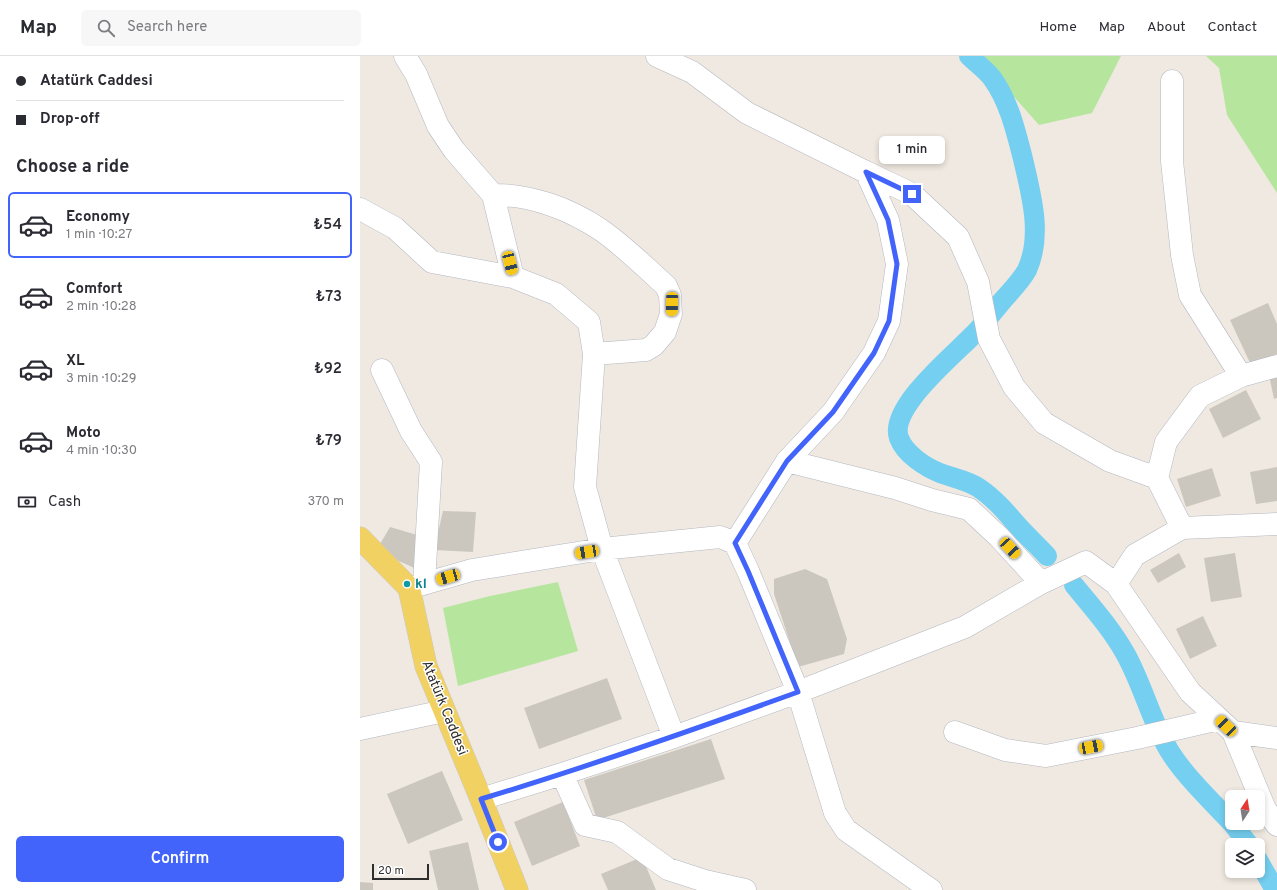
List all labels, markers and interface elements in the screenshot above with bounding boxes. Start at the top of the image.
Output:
search box [81,10,361,46]
text: Map [20,16,57,40]
icon: search [95,17,117,39]
text: Search here [127,18,207,37]
text: Home [1040,19,1077,36]
text: Map [1099,19,1125,36]
text: About [1147,19,1186,36]
text: Contact [1208,19,1257,36]
text: Atatürk Caddesi [40,72,153,91]
text: Drop-off [40,110,100,129]
callout: 1 min [879,136,945,164]
text: 1 min [897,142,927,158]
text: Choose a ride [16,156,129,179]
route end [903,185,921,203]
icon: car [18,207,54,243]
text: Economy [66,208,130,227]
text: ₺54 [313,216,342,235]
text: 1 min · 10:27 [66,227,132,243]
car [501,250,519,276]
icon: car [18,279,54,315]
text: Comfort [66,280,123,299]
text: ₺73 [315,288,342,307]
car [666,292,678,316]
text: 2 min · 10:28 [66,299,137,315]
icon: car [18,351,54,387]
text: XL [66,352,84,371]
text: ₺92 [314,360,342,379]
text: 3 min · 10:29 [66,371,136,387]
icon: car [18,423,54,459]
text: Moto [66,424,101,443]
text: ₺79 [315,432,342,451]
text: 4 min · 10:30 [66,443,137,459]
icon: cash [16,491,38,513]
text: Cash [48,493,81,512]
text: 370 m [307,494,344,510]
car [997,535,1023,561]
car [574,544,600,560]
car [435,568,461,586]
place label: kl [415,576,427,593]
marker: kl [402,579,412,589]
street label: Atatürk Caddesi [417,658,471,758]
car [1213,713,1239,739]
car [1078,739,1104,755]
north arrow [1225,790,1265,830]
map controls [1225,790,1265,878]
route start [489,833,507,851]
button: Confirm [16,836,344,882]
button: layers [1225,838,1265,878]
scale bar [372,862,429,881]
text: 20 m [378,864,404,878]

